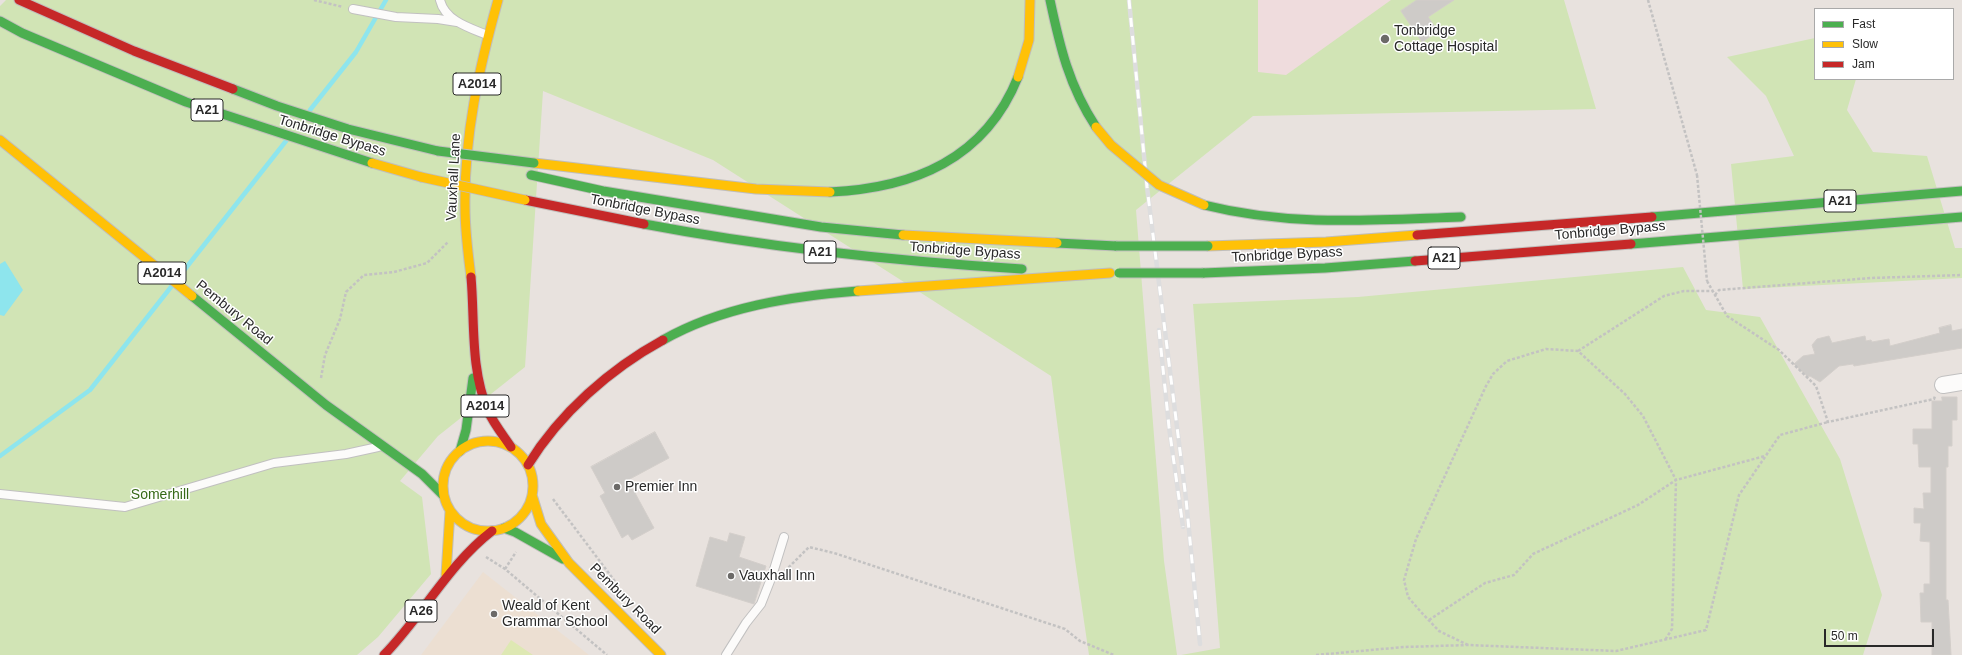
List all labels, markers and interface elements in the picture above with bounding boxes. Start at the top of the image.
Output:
legend [1814,8,1954,80]
text: Fast [1852,17,1875,31]
place label: Tonbridge Cottage Hospital [1394,23,1498,56]
marker: Tonbridge Cottage Hospital [1379,33,1391,45]
text: Slow [1852,37,1878,51]
text: Jam [1852,57,1875,71]
road number: A2014 [453,73,501,95]
road number: A21 [191,99,223,121]
street label: Tonbridge Bypass [276,112,388,160]
street label: Vauxhall Lane [443,133,465,221]
road number: A21 [1824,190,1856,212]
street label: Tonbridge Bypass [589,191,701,229]
street label: Tonbridge Bypass [1554,218,1666,244]
street label: Tonbridge Bypass [909,239,1021,263]
road number: A21 [804,241,836,263]
street label: Tonbridge Bypass [1231,244,1343,266]
road number: A21 [1428,247,1460,269]
road number: A2014 [138,262,186,284]
street label: Pembury Road [192,277,276,349]
road number: A2014 [461,395,509,417]
place label: Premier Inn [625,479,697,495]
marker: Premier Inn [612,482,622,492]
park label: Somerhill [131,487,189,503]
street label: Pembury Road [586,560,664,638]
place label: Vauxhall Inn [739,568,815,584]
marker: Vauxhall Inn [726,571,736,581]
place label: Weald of Kent Grammar School [502,598,608,630]
road number: A26 [405,600,437,622]
marker: Weald of Kent Grammar School [489,609,499,619]
scale bar [1826,621,1936,647]
text: 50 m [1831,629,1858,643]

